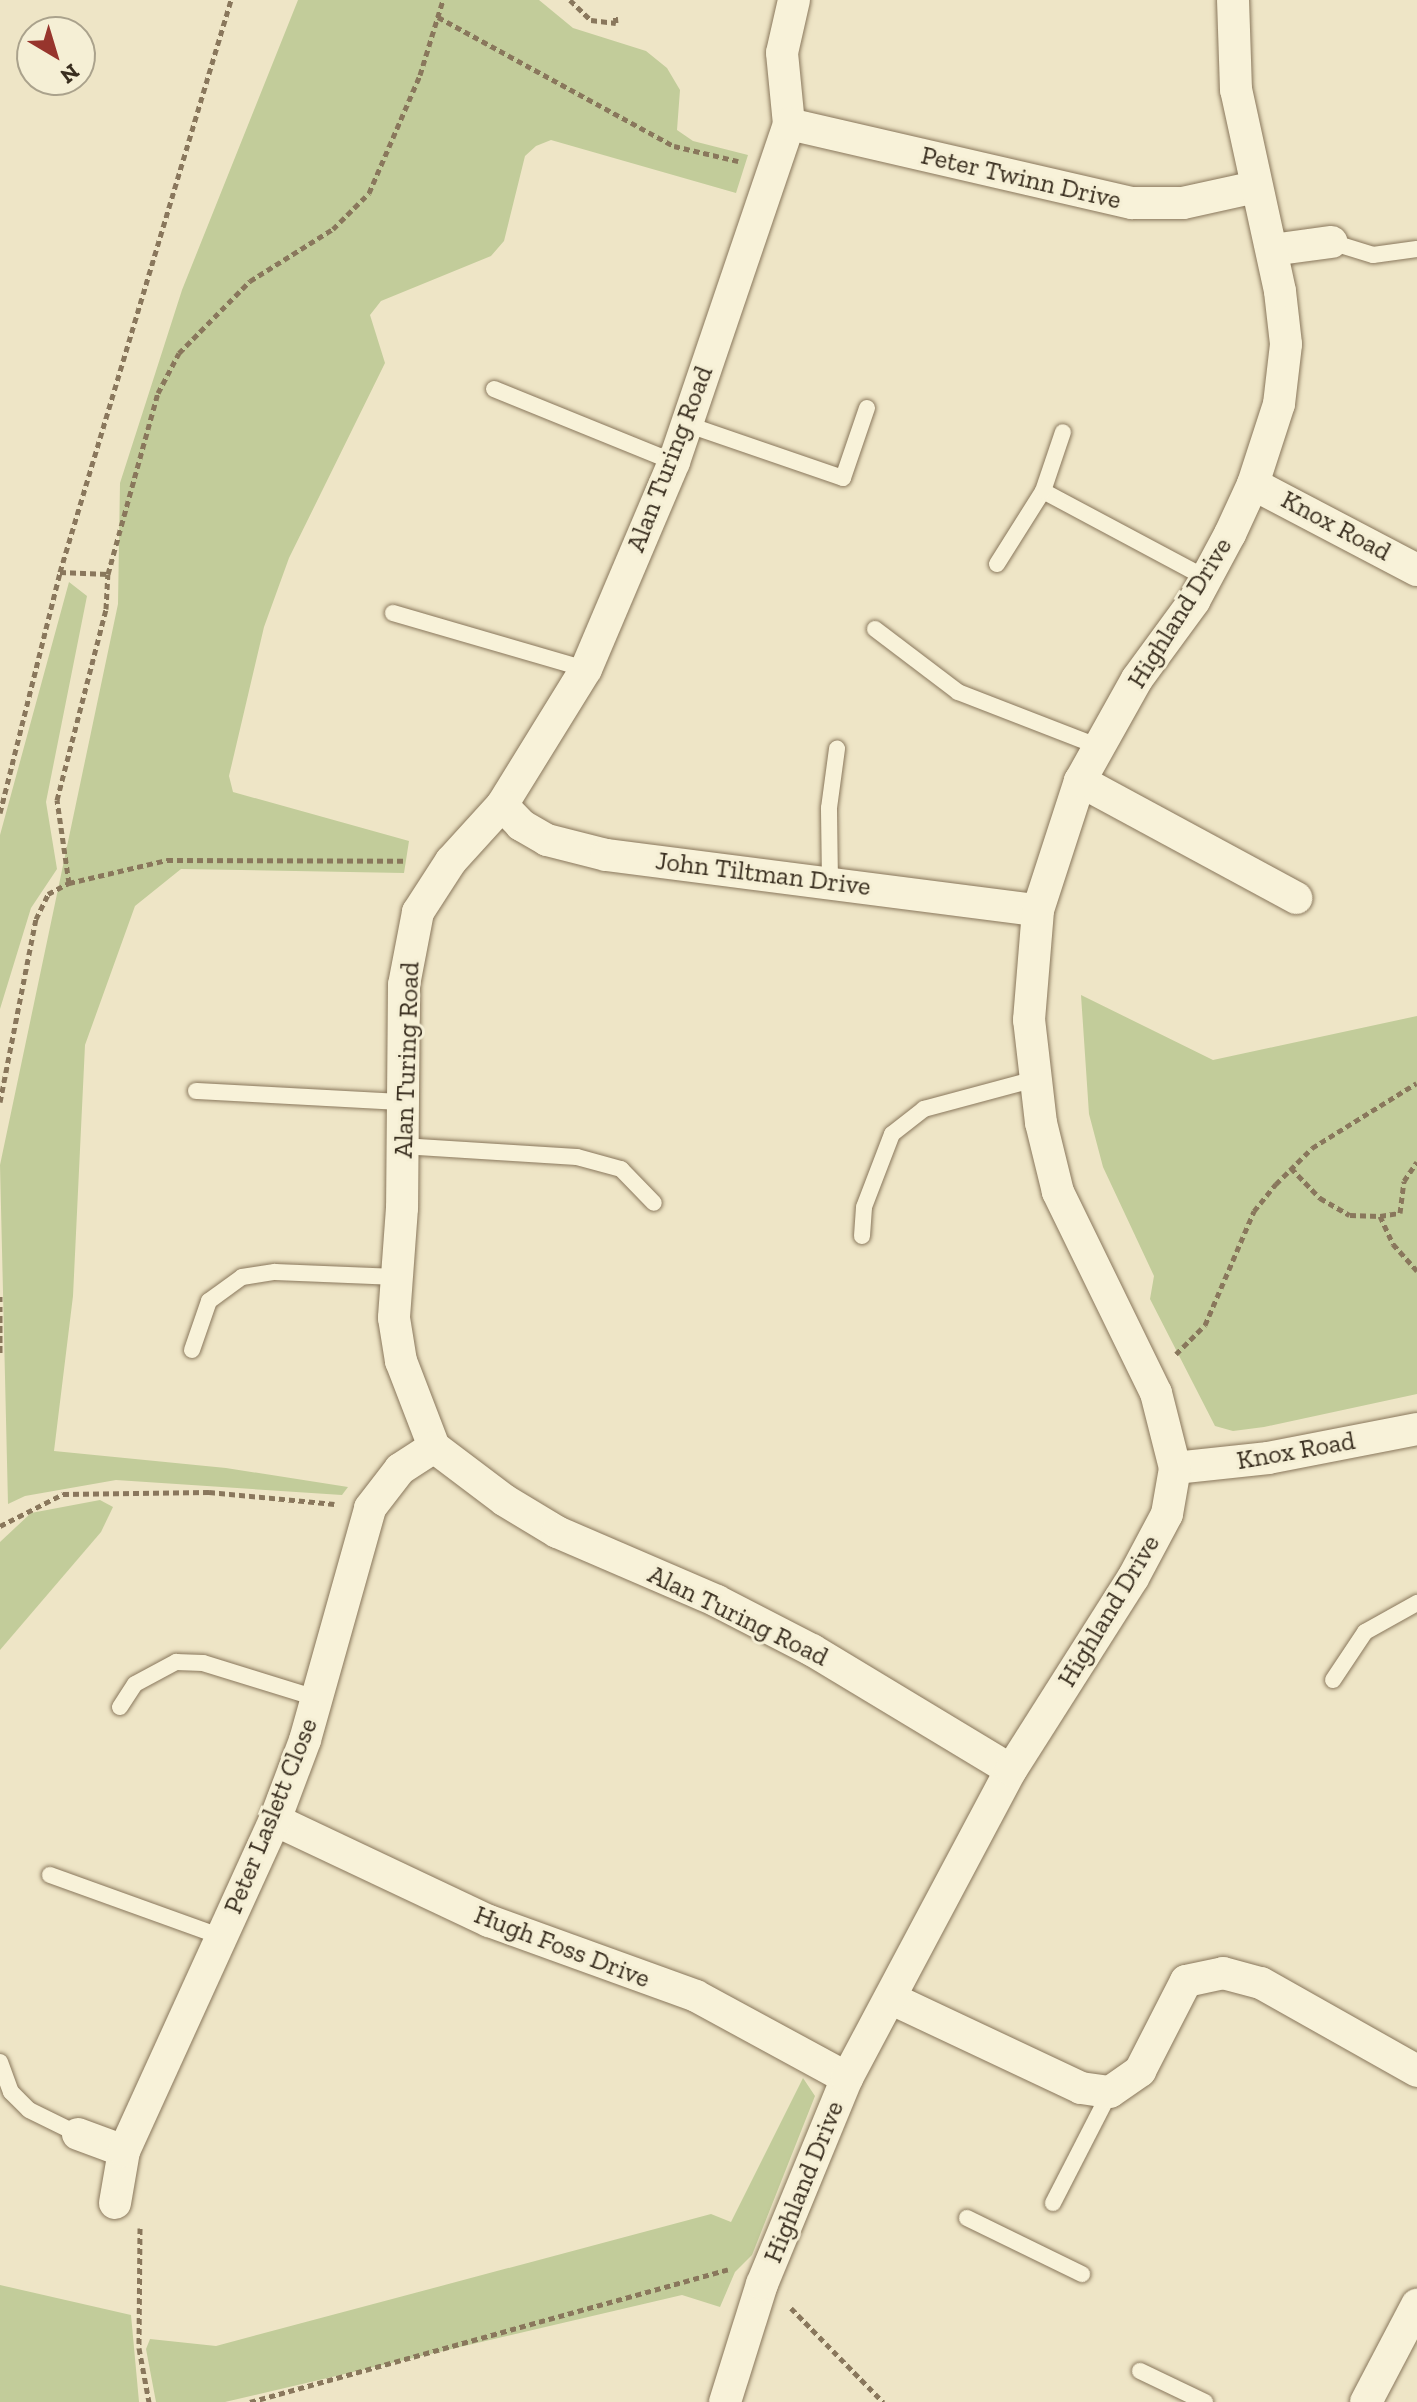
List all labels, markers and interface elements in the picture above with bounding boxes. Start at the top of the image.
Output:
north arrow [16,16,96,96]
text: N [55,58,85,90]
street label: Peter Twinn Drive [918,140,1124,216]
street label: Alan Turing Road [620,361,720,557]
street label: Knox Road [1276,484,1396,568]
street label: Highland Drive [1121,532,1239,694]
street label: John Tiltman Drive [653,845,873,903]
street label: Alan Turing Road [388,961,426,1159]
street label: Knox Road [1234,1425,1358,1477]
street label: Highland Drive [1051,1529,1167,1693]
street label: Alan Turing Road [643,1559,833,1673]
street label: Peter Laslett Close [218,1714,324,1918]
street label: Hugh Foss Drive [470,1899,654,1995]
street label: Highland Drive [757,2097,851,2267]

